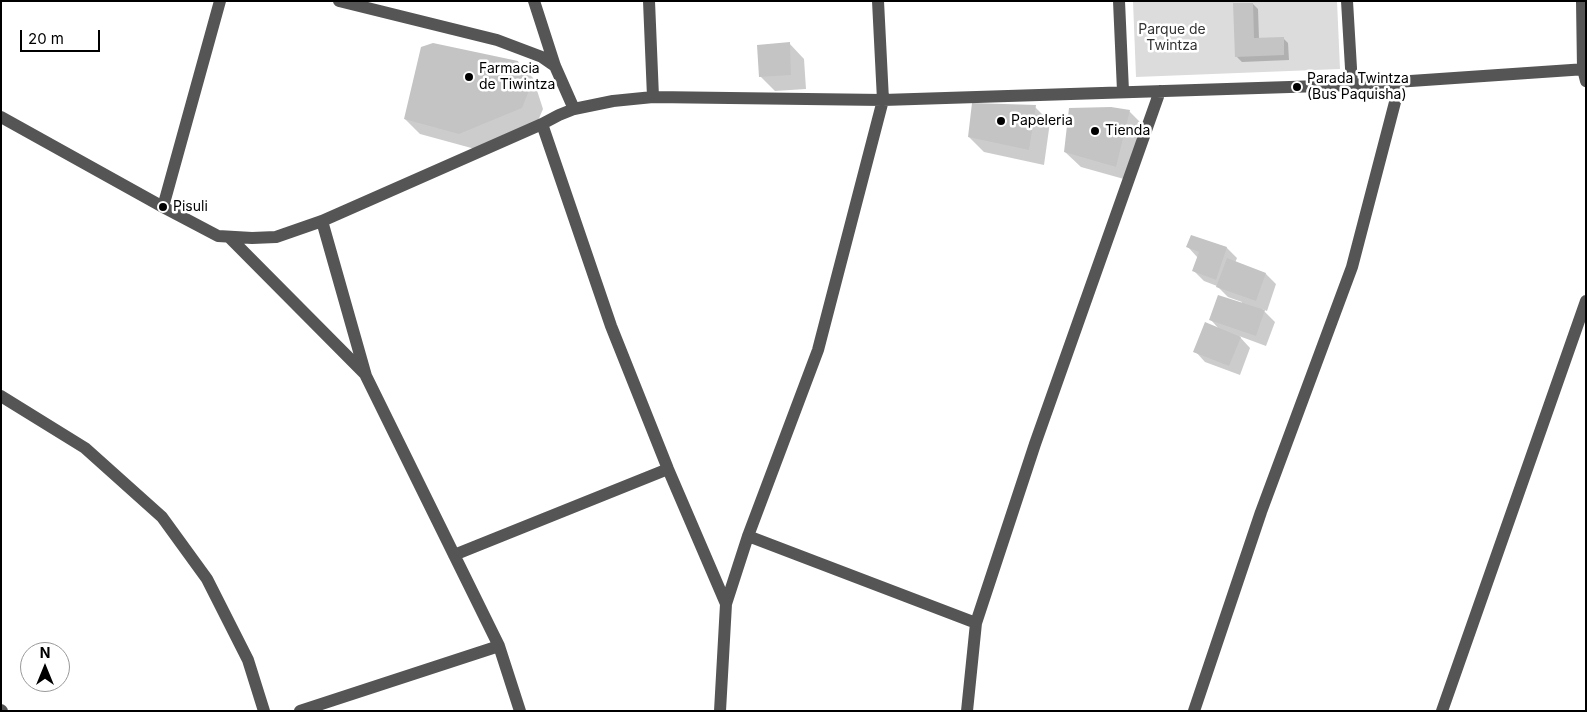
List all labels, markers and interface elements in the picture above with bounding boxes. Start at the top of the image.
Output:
scale bar [22,20,102,52]
park label: Parque de Twintza [1138,22,1206,54]
text: 20 m [28,29,64,48]
place label: Farmacia de Tiwintza [479,61,555,94]
marker: Farmacia de Tiwintza [463,71,475,83]
place label: Parada Twintza (Bus Paquisha) [1307,71,1409,104]
marker: Parada Twintza (Bus Paquisha) [1291,81,1303,93]
place label: Papeleria [1011,113,1073,129]
marker: Papeleria [995,115,1007,127]
place label: Tienda [1105,123,1150,139]
marker: Tienda [1089,125,1101,137]
place label: Pisuli [173,199,208,215]
marker: Pisuli [157,201,169,213]
north arrow [20,642,70,692]
text: N [40,644,50,661]

